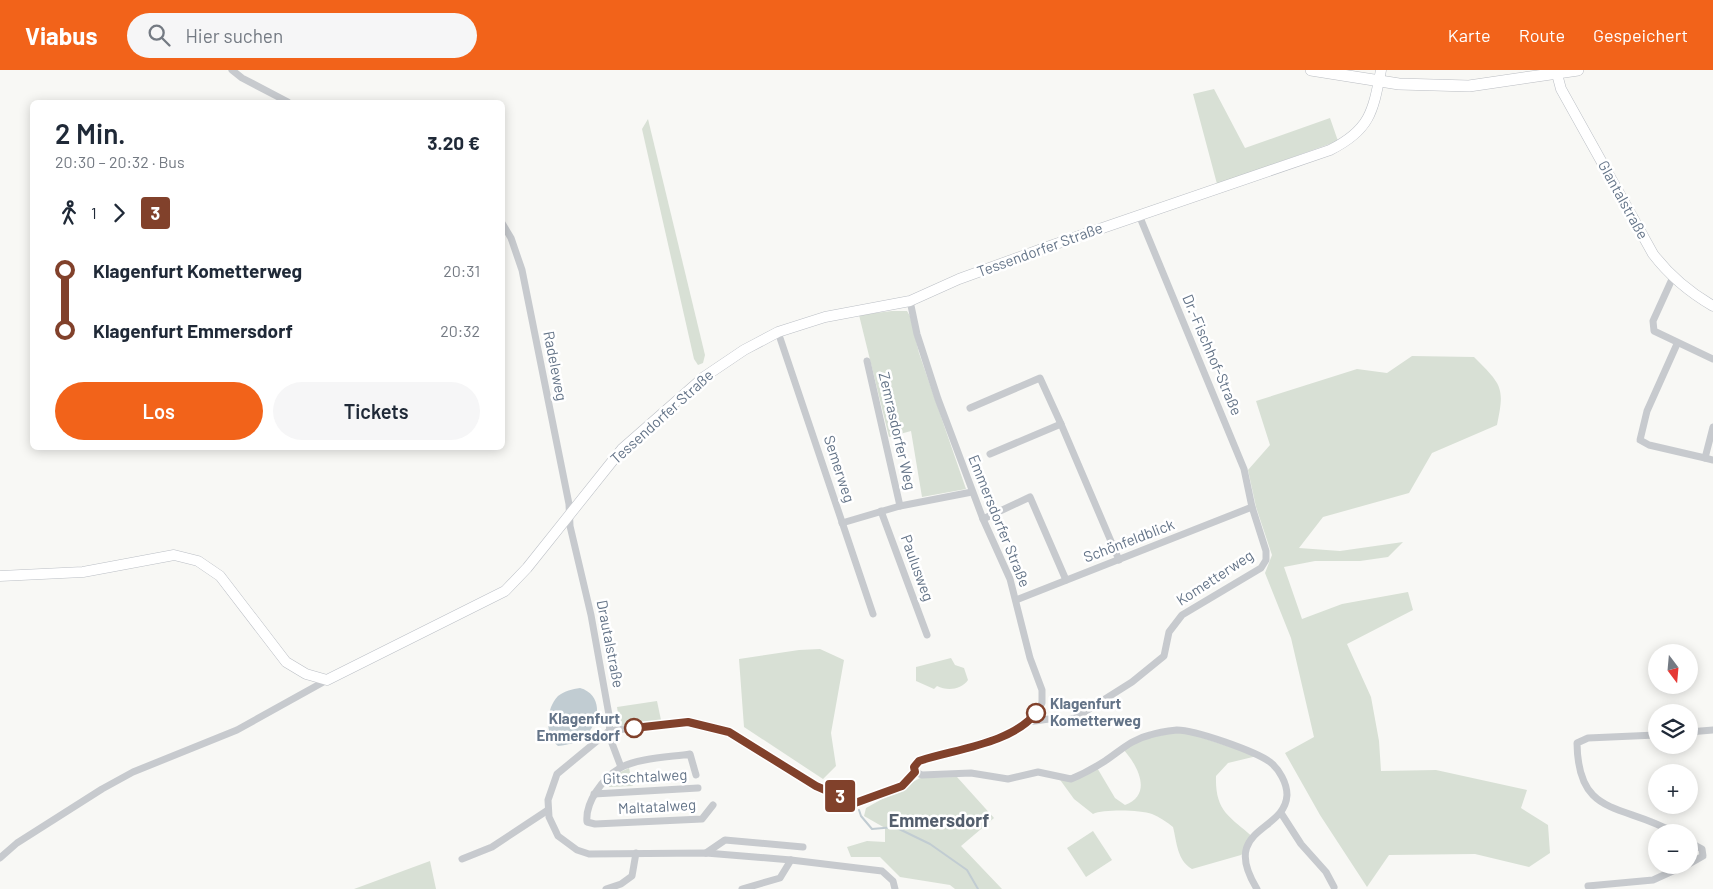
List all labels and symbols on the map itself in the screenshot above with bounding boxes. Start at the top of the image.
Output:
street label: Glantalstraße [1595,157,1653,242]
street label: Tessendorfer Straße [974,218,1105,280]
street label: Dr.-Fischhof-Straße [1179,291,1247,418]
street label: Radeleweg [540,329,572,402]
street label: Tessendorfer Straße [606,365,717,467]
street label: Zemrasdorfer Weg [876,370,920,492]
street label: Semerweg [821,433,859,505]
street label: Emmersdorfer Straße [965,452,1035,589]
street label: Schönfeldblick [1081,514,1177,566]
street label: Paulusweg [898,532,938,603]
street label: Kometterweg [1172,546,1256,609]
street label: Drautalstraße [594,598,628,689]
north arrow [1648,644,1698,694]
place label: Klagenfurt Kometterweg [1050,694,1141,729]
marker: Klagenfurt Kometterweg [1026,703,1046,723]
place label: Klagenfurt Emmersdorf [536,709,620,744]
marker: Klagenfurt Emmersdorf [624,718,644,738]
street label: Gitschtalweg [602,765,688,787]
line badge: 3 [824,780,856,812]
street label: Maltatalweg [617,795,696,817]
district label: Emmersdorf [889,809,989,831]

